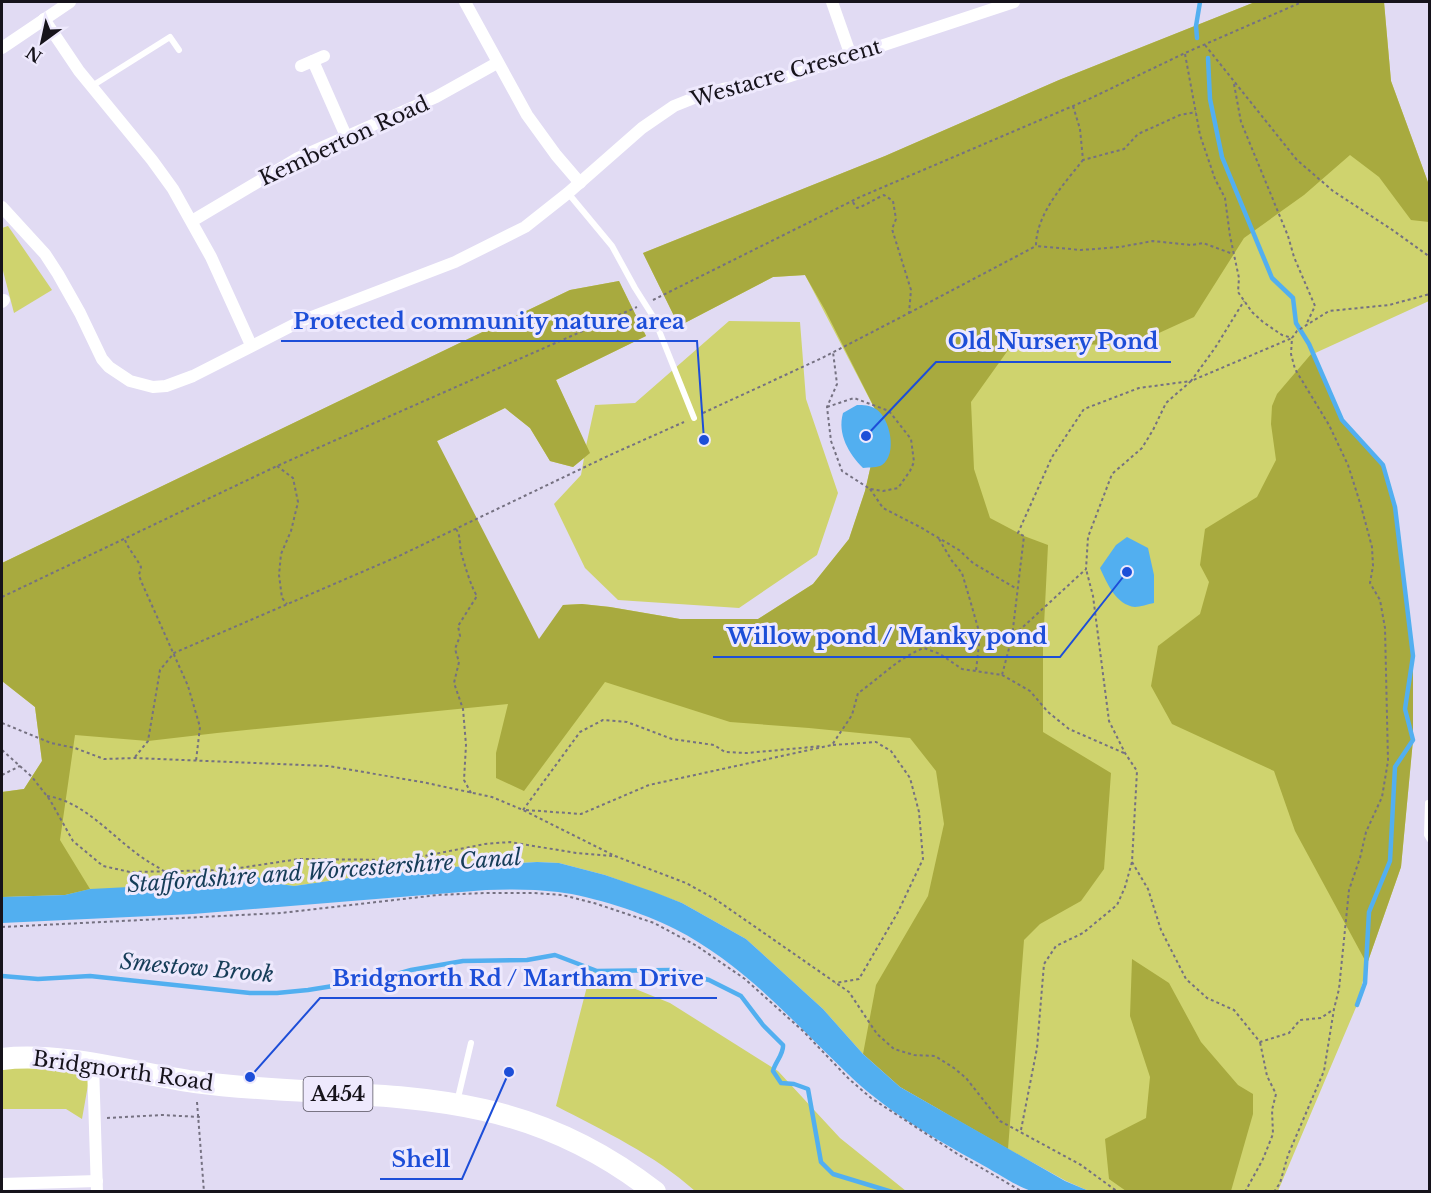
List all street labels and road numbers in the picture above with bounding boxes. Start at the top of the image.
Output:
street label: Westacre Crescent [687,33,884,113]
street label: Kemberton Road [255,90,433,192]
street label: Bridgnorth Road [31,1045,215,1097]
road number: A454 [304,1077,372,1111]

